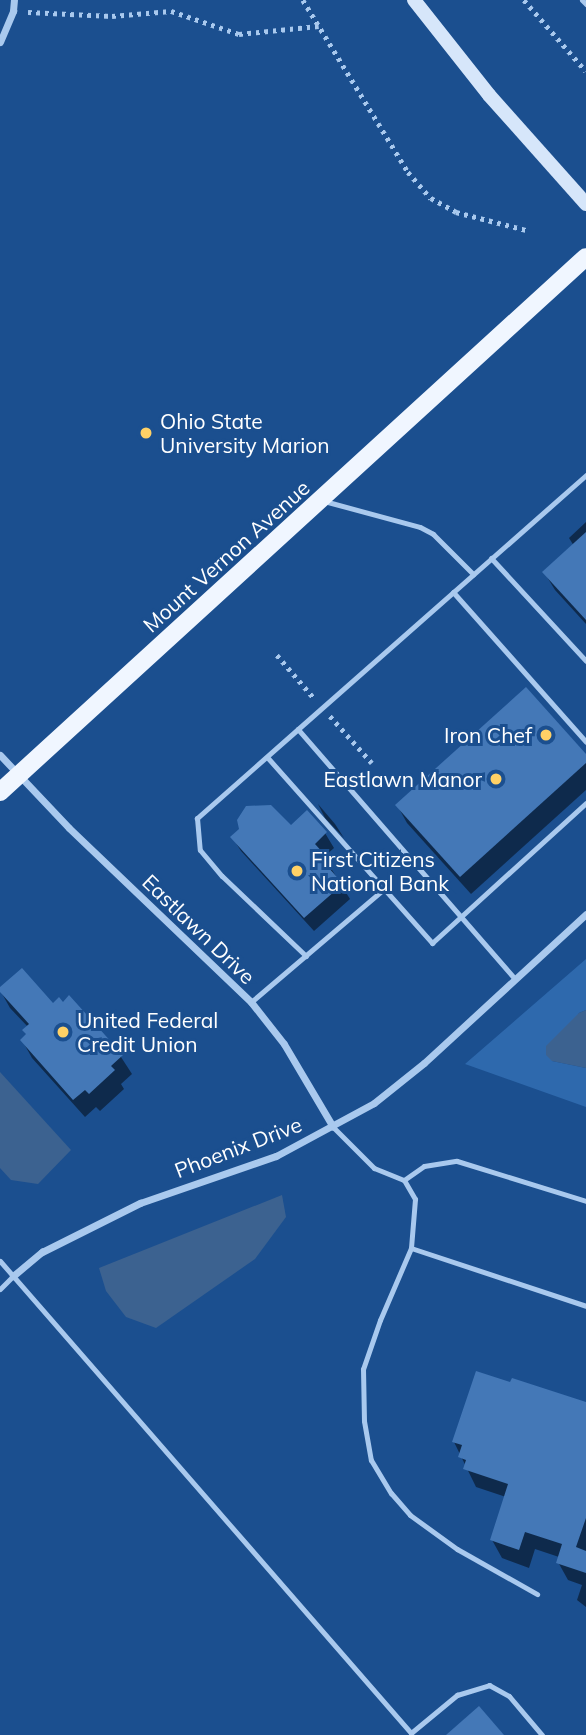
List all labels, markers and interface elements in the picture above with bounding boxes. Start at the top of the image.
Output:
place label: Ohio State University Marion [160,408,330,458]
marker: Ohio State University Marion [138,425,154,441]
street label: Mount Vernon Avenue [138,475,314,637]
place label: Iron Chef [444,722,532,748]
marker: Iron Chef [538,727,554,743]
place label: Eastlawn Manor [323,766,482,792]
marker: Eastlawn Manor [488,771,504,787]
place label: First Citizens National Bank [311,846,449,896]
marker: First Citizens National Bank [289,863,305,879]
street label: Eastlawn Drive [137,869,261,989]
place label: United Federal Credit Union [77,1007,218,1057]
marker: United Federal Credit Union [55,1024,71,1040]
street label: Phoenix Drive [171,1111,305,1183]

